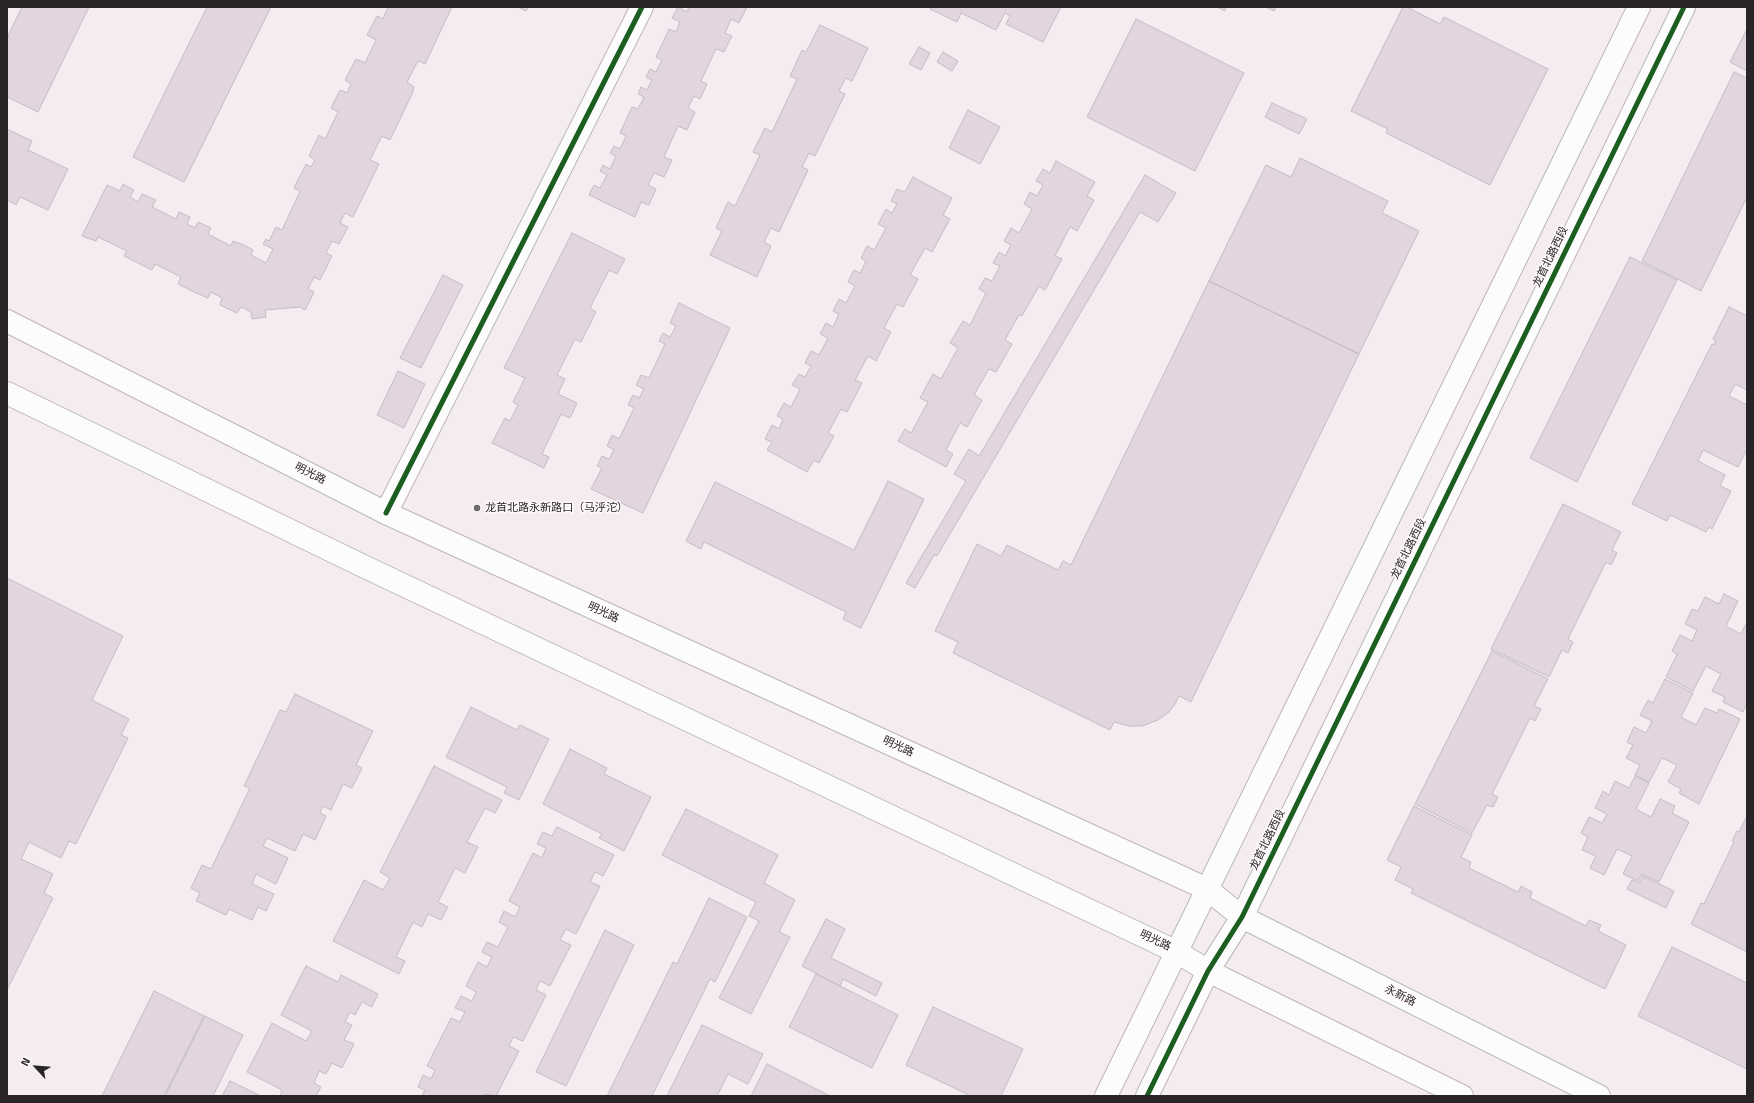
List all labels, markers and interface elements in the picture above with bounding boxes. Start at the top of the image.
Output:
street label: 龙首北路西段 [1531,224,1571,290]
street label: 明光路 [292,461,328,487]
place label: 龙首北路永新路口（马泘沱） [485,501,628,515]
marker: 龙首北路永新路口（马泘沱） [472,503,482,513]
street label: 龙首北路西段 [1389,516,1429,582]
street label: 明光路 [585,600,621,626]
street label: 明光路 [880,734,916,760]
street label: 龙首北路西段 [1248,807,1288,873]
street label: 明光路 [1137,928,1173,954]
street label: 永新路 [1382,983,1418,1009]
north arrow [16,1047,56,1087]
text: N [16,1055,34,1069]

